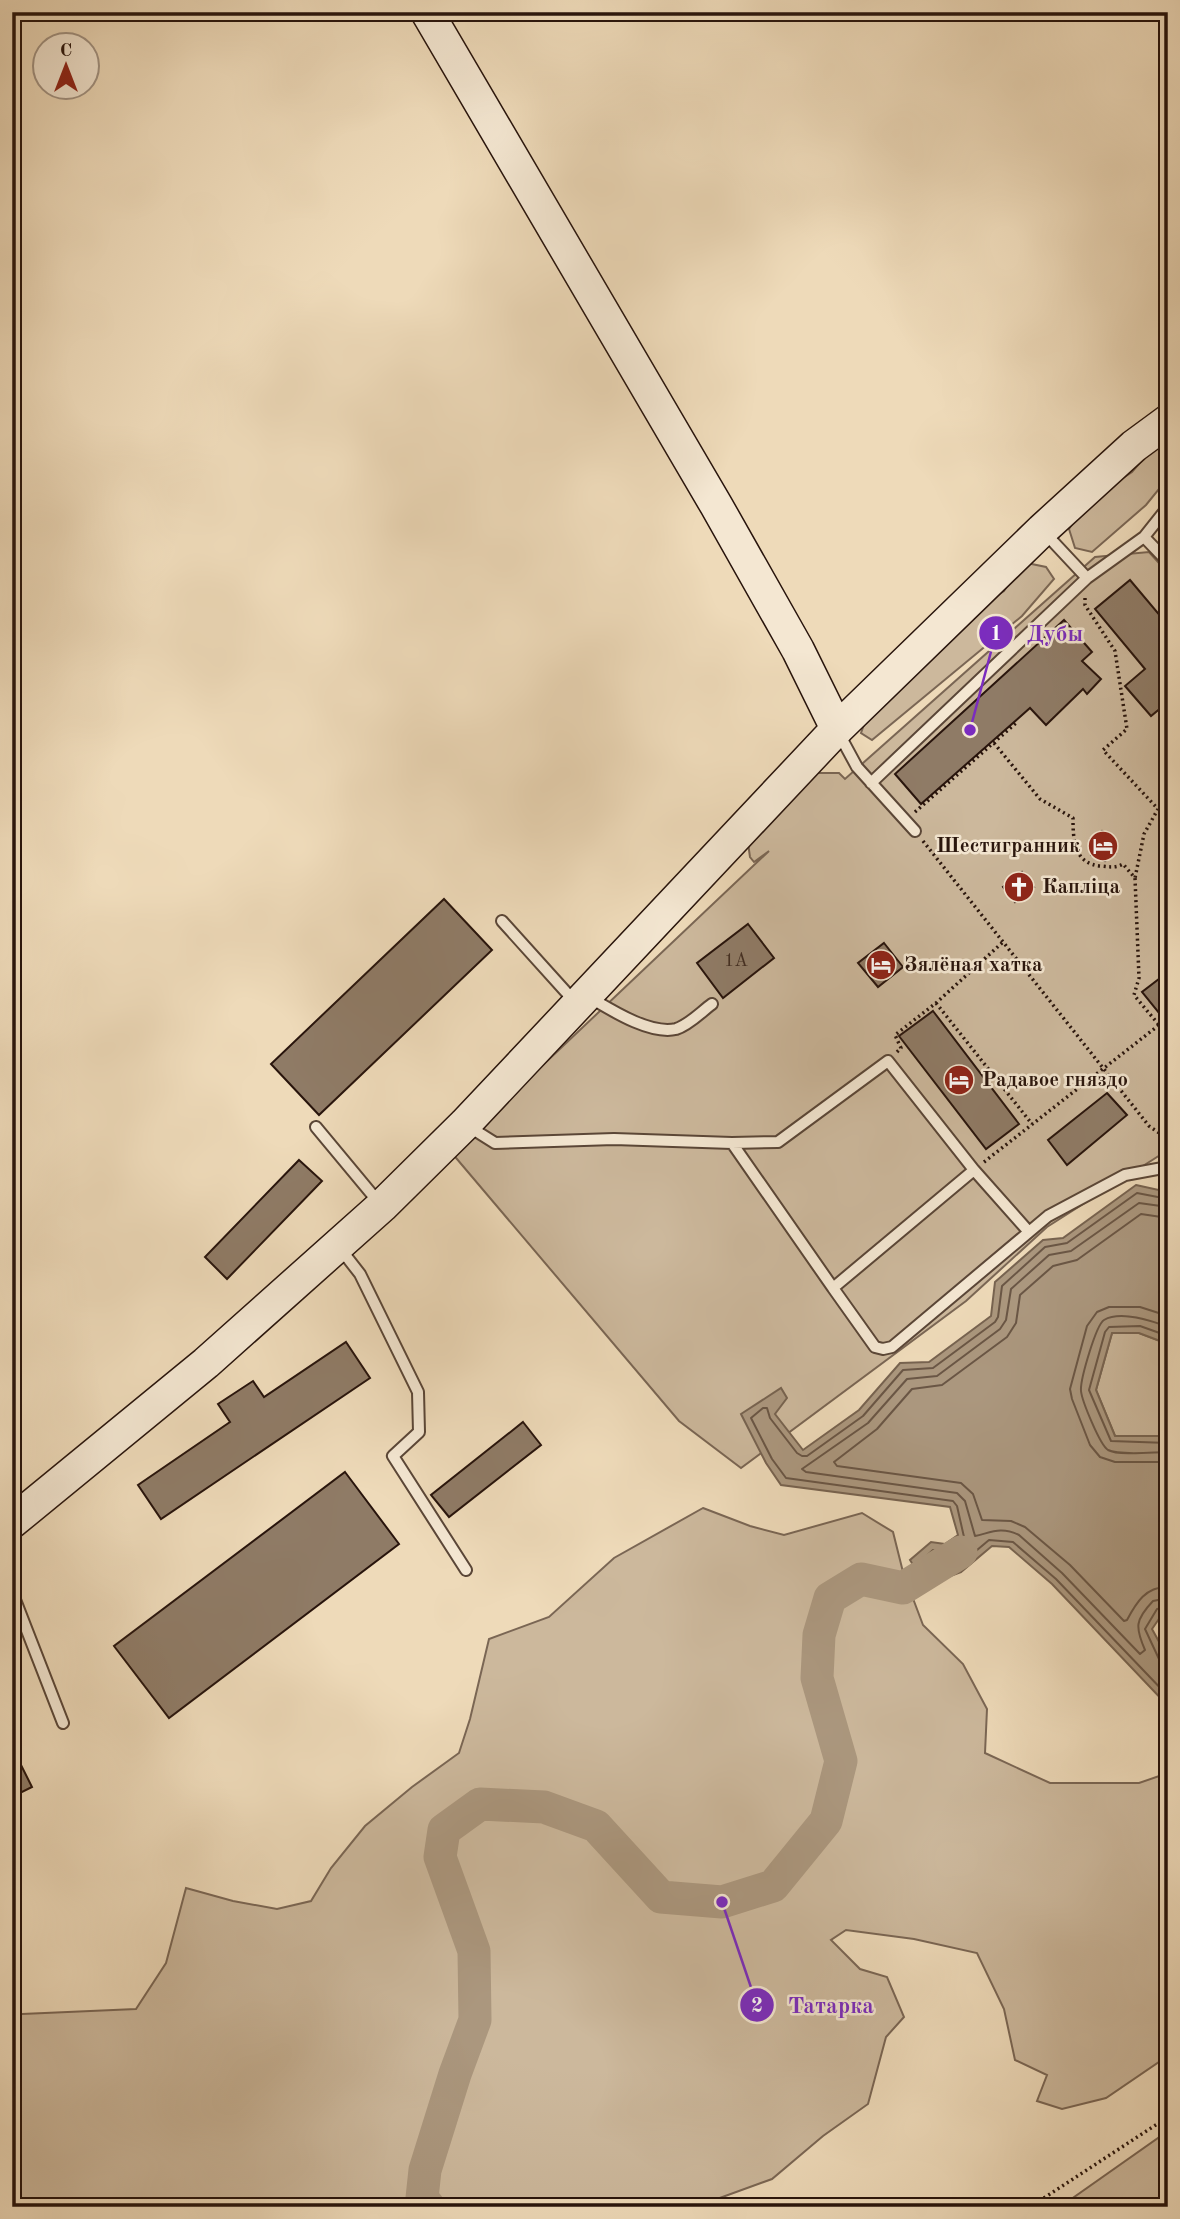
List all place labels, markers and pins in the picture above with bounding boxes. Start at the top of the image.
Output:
callout: Дубы [978,611,1098,655]
hotel icon: Шестигранник [1086,829,1120,863]
place label: Шестигранник [936,836,1080,857]
church icon: Капліца [1002,870,1036,904]
place label: Капліца [1042,877,1120,898]
hotel icon: Зялёная хатка [864,948,898,982]
place label: Зялёная хатка [904,955,1043,976]
hotel icon: Радавое гняздо [942,1063,976,1097]
place label: Радавое гняздо [982,1070,1128,1091]
callout: Татарка [739,1983,888,2027]

